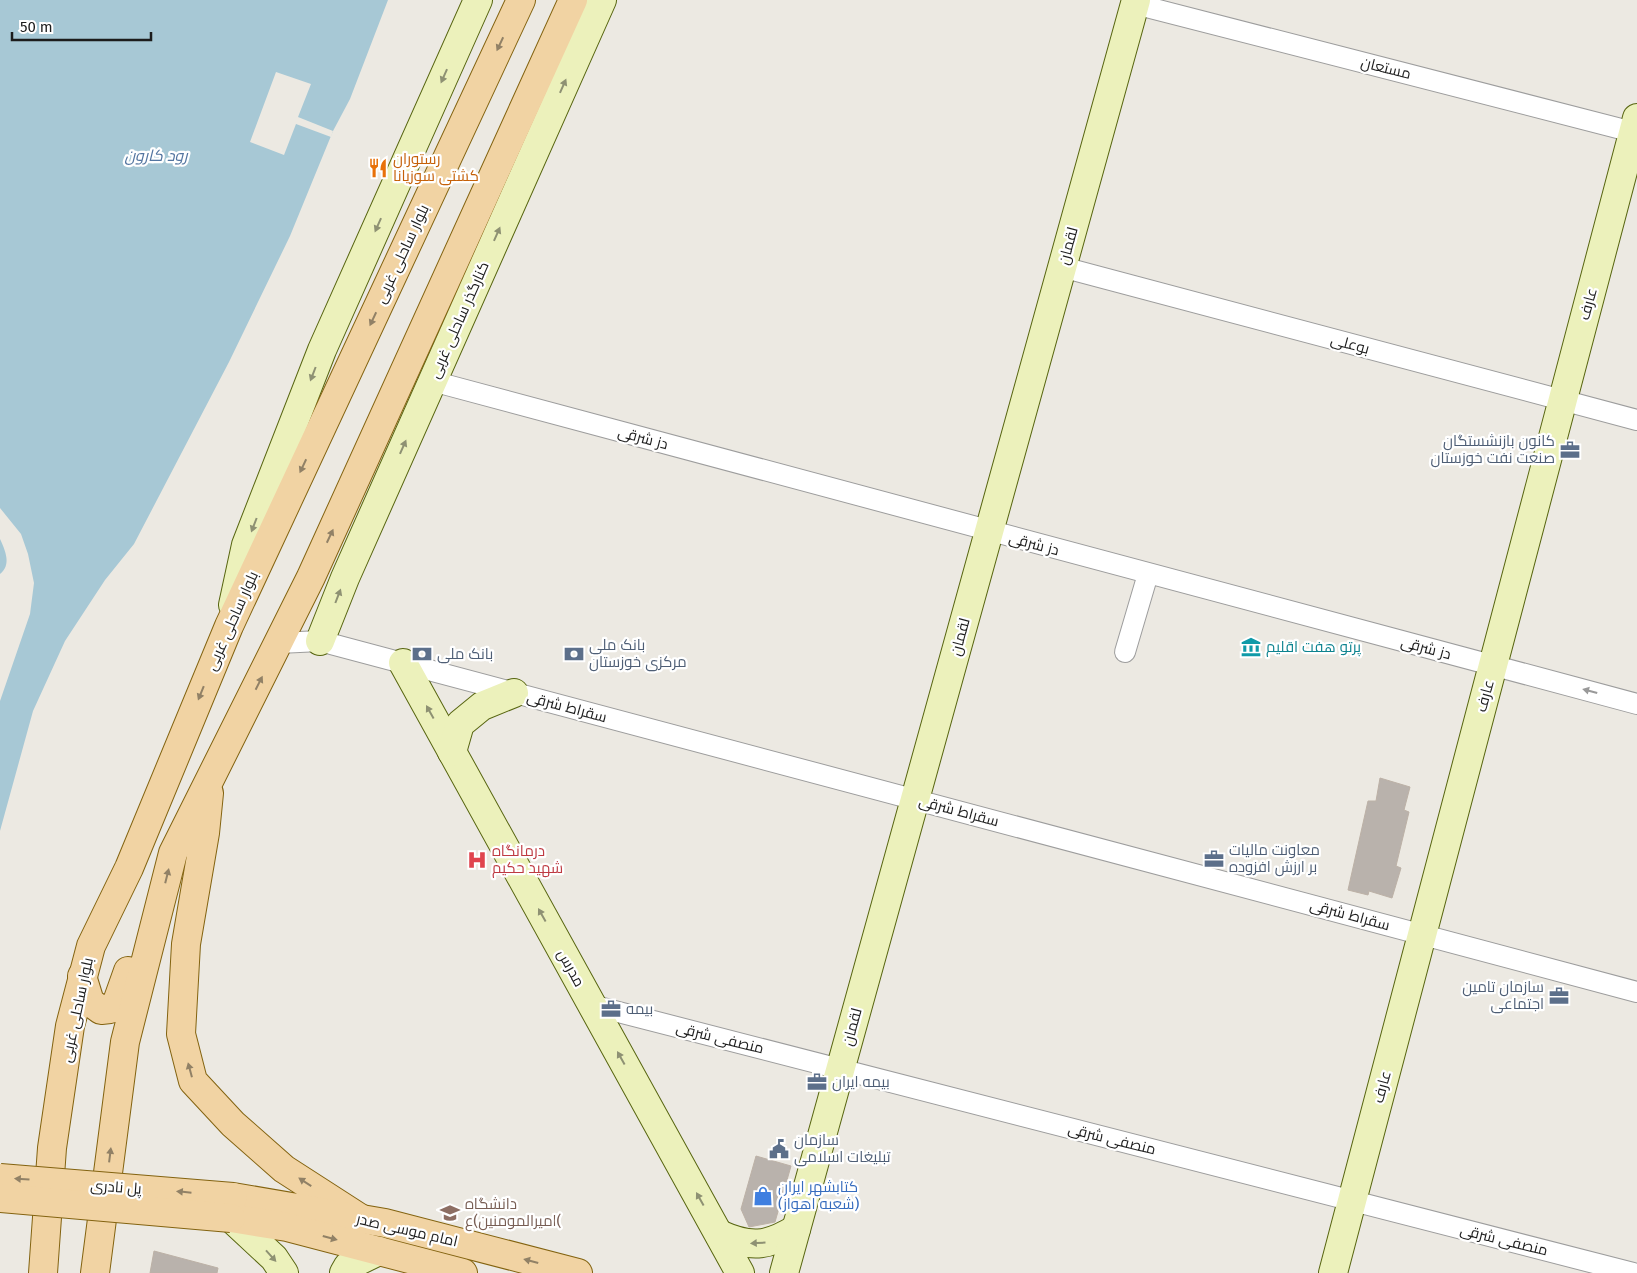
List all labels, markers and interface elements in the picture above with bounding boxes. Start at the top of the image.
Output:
scale bar [12,10,151,42]
text: 50 m [20,18,53,36]
one-way arrow [496,37,504,51]
street label: مستعان [1359,53,1413,84]
one-way arrow [440,69,448,83]
one-way arrow [560,79,568,93]
water label: رود کارون [124,146,189,165]
place label: رستوران کشتی سوزیانا [393,150,479,186]
restaurant icon: رستوران کشتی سوزیانا [367,157,389,179]
street label: بلوار ساحلی غربی [371,202,434,307]
one-way arrow [373,218,381,232]
street label: لقمان [1054,225,1083,267]
one-way arrow [494,227,502,241]
street label: کنارگذر ساحلی غربی [425,259,494,382]
street label: عارف [1575,286,1601,322]
one-way arrow [368,311,377,326]
street label: بوعلی [1328,330,1371,359]
one-way arrow [309,367,317,382]
street label: دز شرقی [616,423,670,454]
place label: کانون بازنشستگان صنعت نفت خوزستان [1431,432,1555,468]
office icon: کانون بازنشستگان صنعت نفت خوزستان [1559,439,1581,461]
one-way arrow [399,440,407,454]
one-way arrow [299,458,308,473]
one-way arrow [249,518,257,532]
one-way arrow [326,529,334,543]
street label: دز شرقی [1007,529,1061,560]
street label: بلوار ساحلی غربی [202,569,263,674]
one-way arrow [334,588,342,603]
street label: لقمان [946,616,975,658]
street label: دز شرقی [1399,633,1453,664]
place label: بانک ملی مرکزی خوزستان [589,636,687,672]
museum icon: پرتو هفت اقلیم [1240,636,1262,658]
place label: پرتو هفت اقلیم [1266,638,1361,657]
bank icon: بانک ملی [411,643,433,665]
bank icon: بانک ملی مرکزی خوزستان [563,643,585,665]
place label: بانک ملی [437,645,493,664]
one-way arrow [255,675,263,690]
street label: عارف [1472,678,1498,714]
one-way arrow [197,686,204,701]
one-way arrow [1582,687,1597,695]
street label: سقراط شرقی [525,688,609,727]
one-way arrow [426,704,434,719]
street label: سقراط شرقی [917,792,1001,831]
place label: معاونت مالیات بر ارزش افزوده [1229,841,1320,877]
place label: درمانگاه شهید حکیم [492,842,563,878]
office icon: معاونت مالیات بر ارزش افزوده [1203,848,1225,870]
hospital icon: درمانگاه شهید حکیم [466,849,488,871]
one-way arrow [163,869,171,884]
street label: سقراط شرقی [1308,896,1392,935]
one-way arrow [538,908,546,923]
street label: مدرس [553,946,589,990]
street label: بلوار ساحلی غربی [57,956,98,1064]
place label: سازمان تامین اجتماعی [1462,978,1544,1014]
office icon: سازمان تامین اجتماعی [1548,985,1570,1007]
office icon: بیمه [600,998,622,1020]
place label: بیمه [626,1000,653,1018]
street label: لقمان [838,1006,867,1048]
street label: منصفی شرقی [674,1018,766,1059]
one-way arrow [616,1051,625,1064]
one-way arrow [186,1062,194,1077]
street label: عارف [1369,1069,1395,1105]
office icon: بیمه ایران [806,1071,828,1093]
place label: بیمه ایران [832,1073,890,1092]
street label: منصفی شرقی [1066,1119,1158,1160]
place label: سازمان تبلیغات اسلامی [794,1131,891,1167]
public building icon: سازمان تبلیغات اسلامی [768,1138,790,1160]
one-way arrow [106,1147,114,1163]
one-way arrow [14,1175,30,1183]
street label: پل نادری [90,1176,142,1199]
one-way arrow [298,1178,311,1187]
place label: کتابشهر ایران (شعبه اهواز) [778,1178,860,1213]
shop icon: کتابشهر ایران (شعبه اهواز) [752,1185,774,1207]
one-way arrow [176,1188,192,1196]
one-way arrow [696,1192,704,1207]
place label: دانشگاه امیرالمومنین)ع( [465,1195,562,1232]
school or university icon: دانشگاه امیرالمومنین)ع( [439,1202,461,1224]
street label: امام موسی صدر [353,1209,460,1251]
street label: منصفی شرقی [1458,1220,1550,1261]
one-way arrow [323,1234,338,1242]
one-way arrow [750,1240,766,1248]
one-way arrow [265,1250,277,1262]
one-way arrow [523,1257,538,1265]

